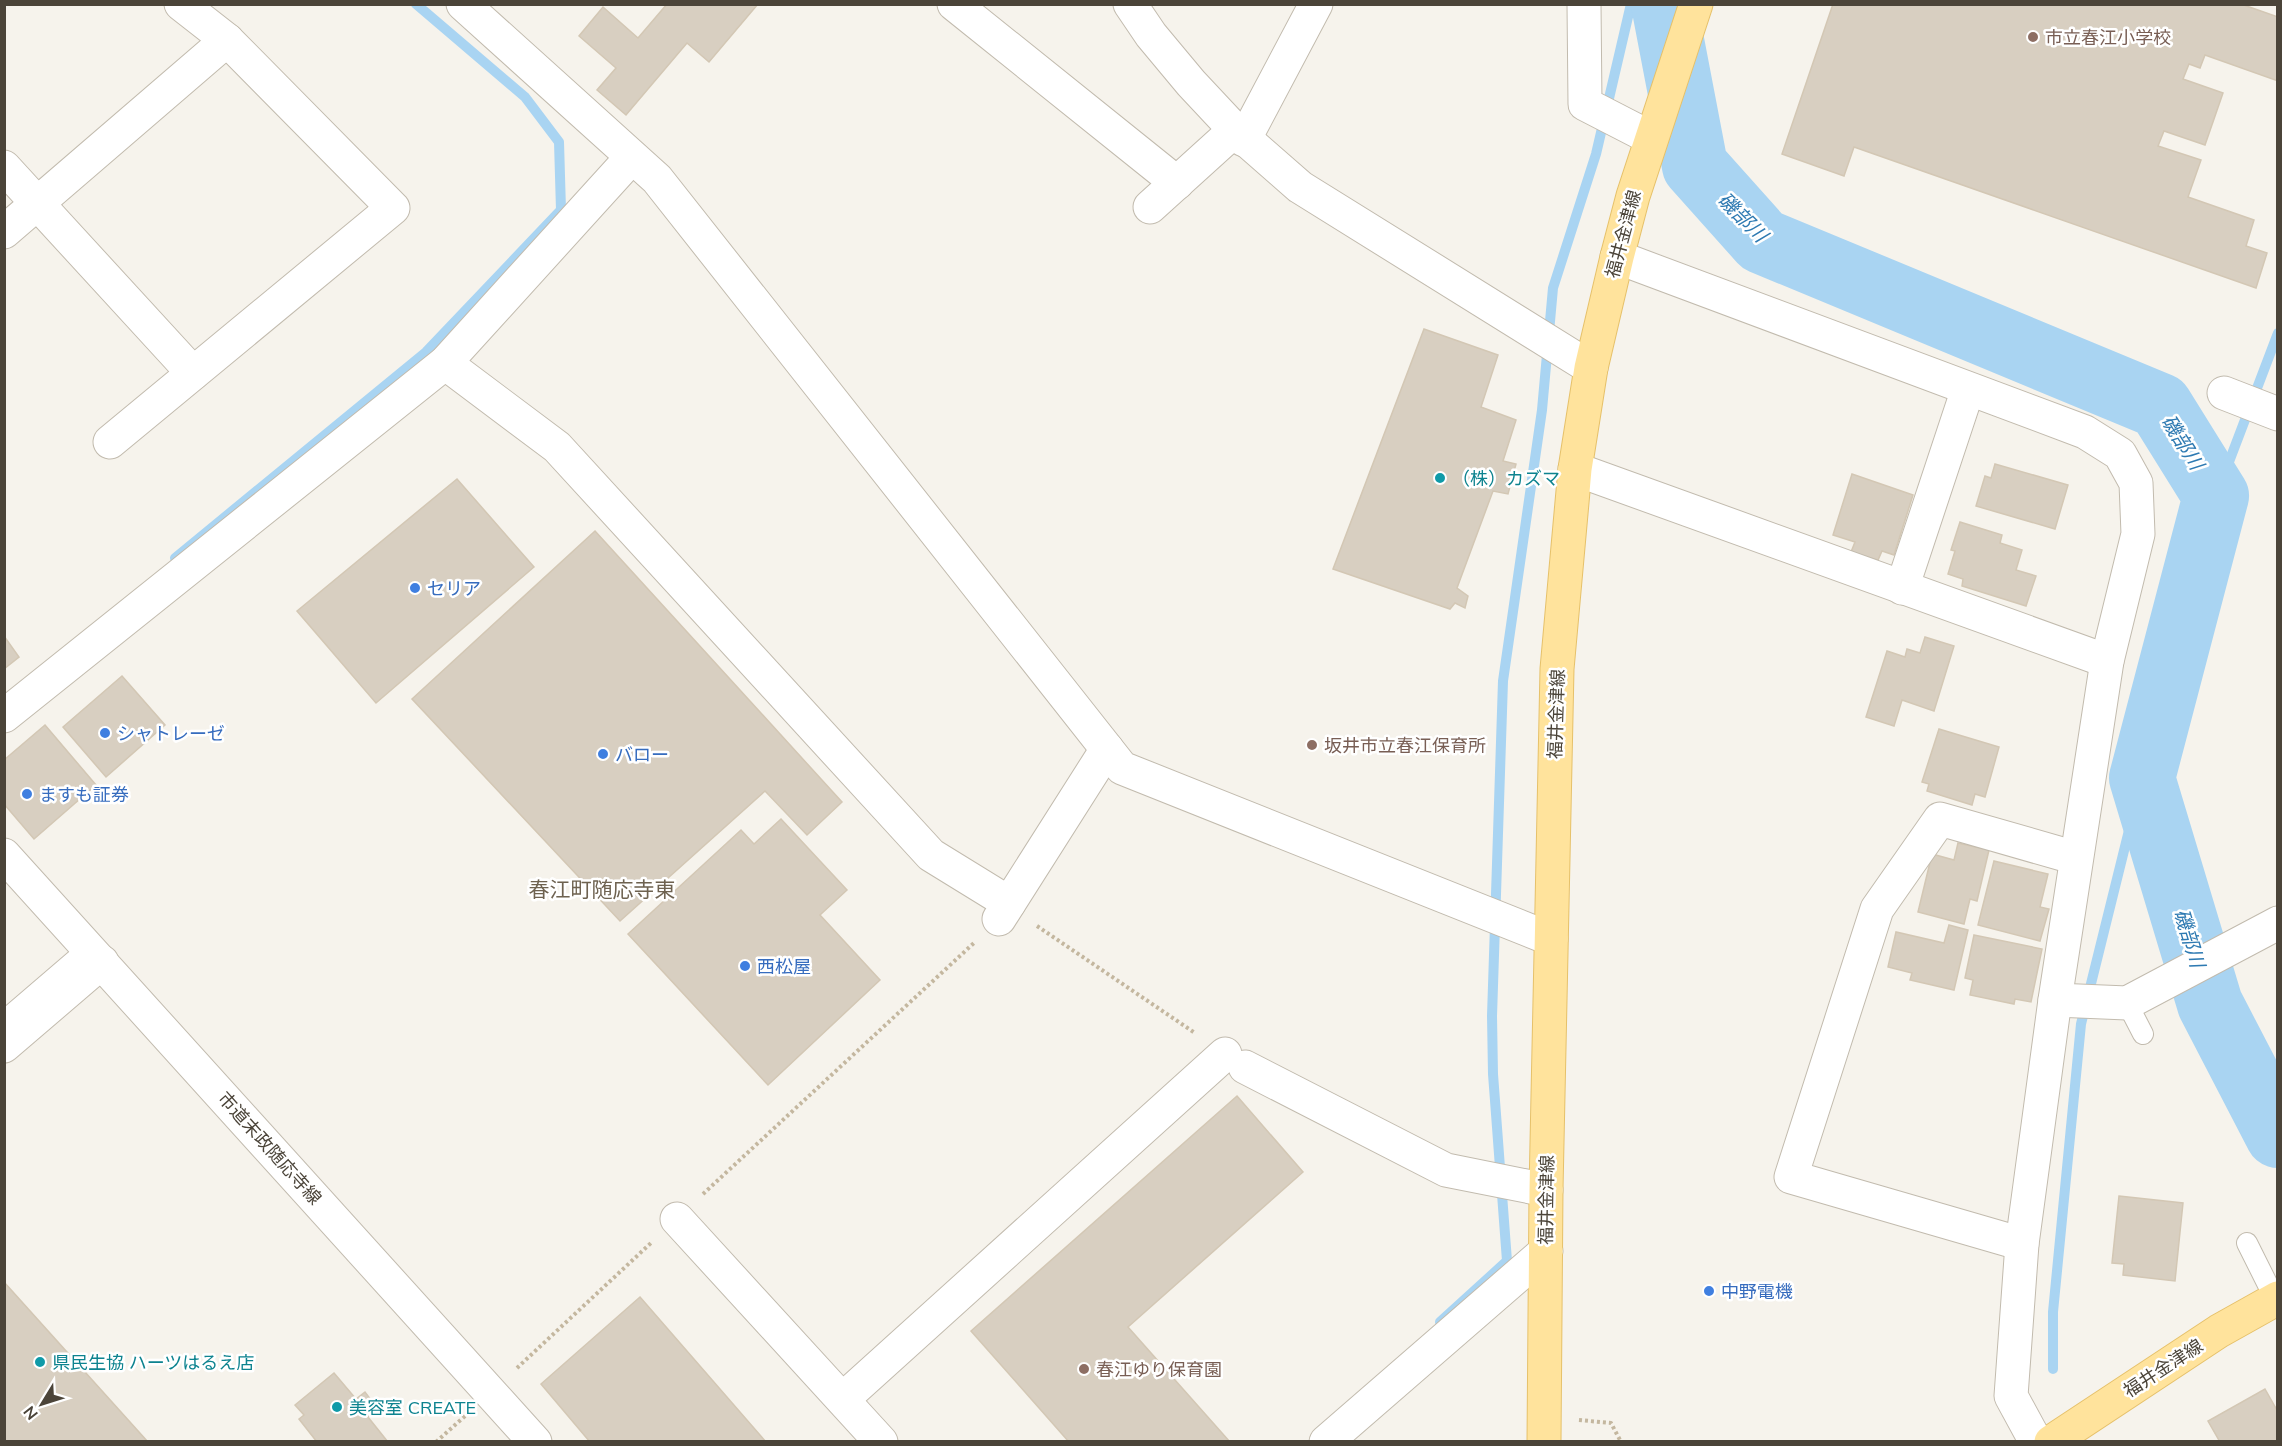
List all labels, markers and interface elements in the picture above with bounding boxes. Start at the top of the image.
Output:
place label: 市立春江小学校 [2045,26,2171,49]
marker: 市立春江小学校 [2026,30,2040,44]
water label: 磯部川 [1713,187,1774,248]
street label: 福井金津線 [1600,188,1646,280]
water label: 磯部川 [2157,410,2211,476]
place label: （株）カズマ [1452,467,1560,490]
marker: （株）カズマ [1433,471,1447,485]
place label: セリア [427,577,481,600]
marker: セリア [408,581,422,595]
street label: 福井金津線 [1543,669,1569,759]
place label: シャトレーゼ [117,722,225,745]
marker: シャトレーゼ [98,726,112,740]
place label: 坂井市立春江保育所 [1324,734,1486,757]
marker: 坂井市立春江保育所 [1305,738,1319,752]
place label: バロー [615,743,669,766]
marker: バロー [596,747,610,761]
place label: ますも証券 [39,783,129,806]
marker: ますも証券 [20,787,34,801]
district label: 春江町随応寺東 [529,876,676,902]
water label: 磯部川 [2169,906,2211,972]
place label: 西松屋 [757,955,811,978]
marker: 西松屋 [738,959,752,973]
street label: 市道末政随応寺線 [213,1087,327,1209]
street label: 福井金津線 [1534,1155,1558,1245]
place label: 中野電機 [1721,1280,1793,1303]
marker: 中野電機 [1702,1284,1716,1298]
street label: 福井金津線 [2119,1334,2207,1402]
place label: 県民生協 ハーツはるえ店 [52,1351,254,1374]
marker: 県民生協 ハーツはるえ店 [33,1355,47,1369]
place label: 春江ゆり保育園 [1096,1358,1222,1381]
marker: 春江ゆり保育園 [1077,1362,1091,1376]
north arrow [12,1374,72,1434]
place label: 美容室 CREATE [349,1396,476,1419]
marker: 美容室 CREATE [330,1400,344,1414]
text: N [19,1402,42,1424]

